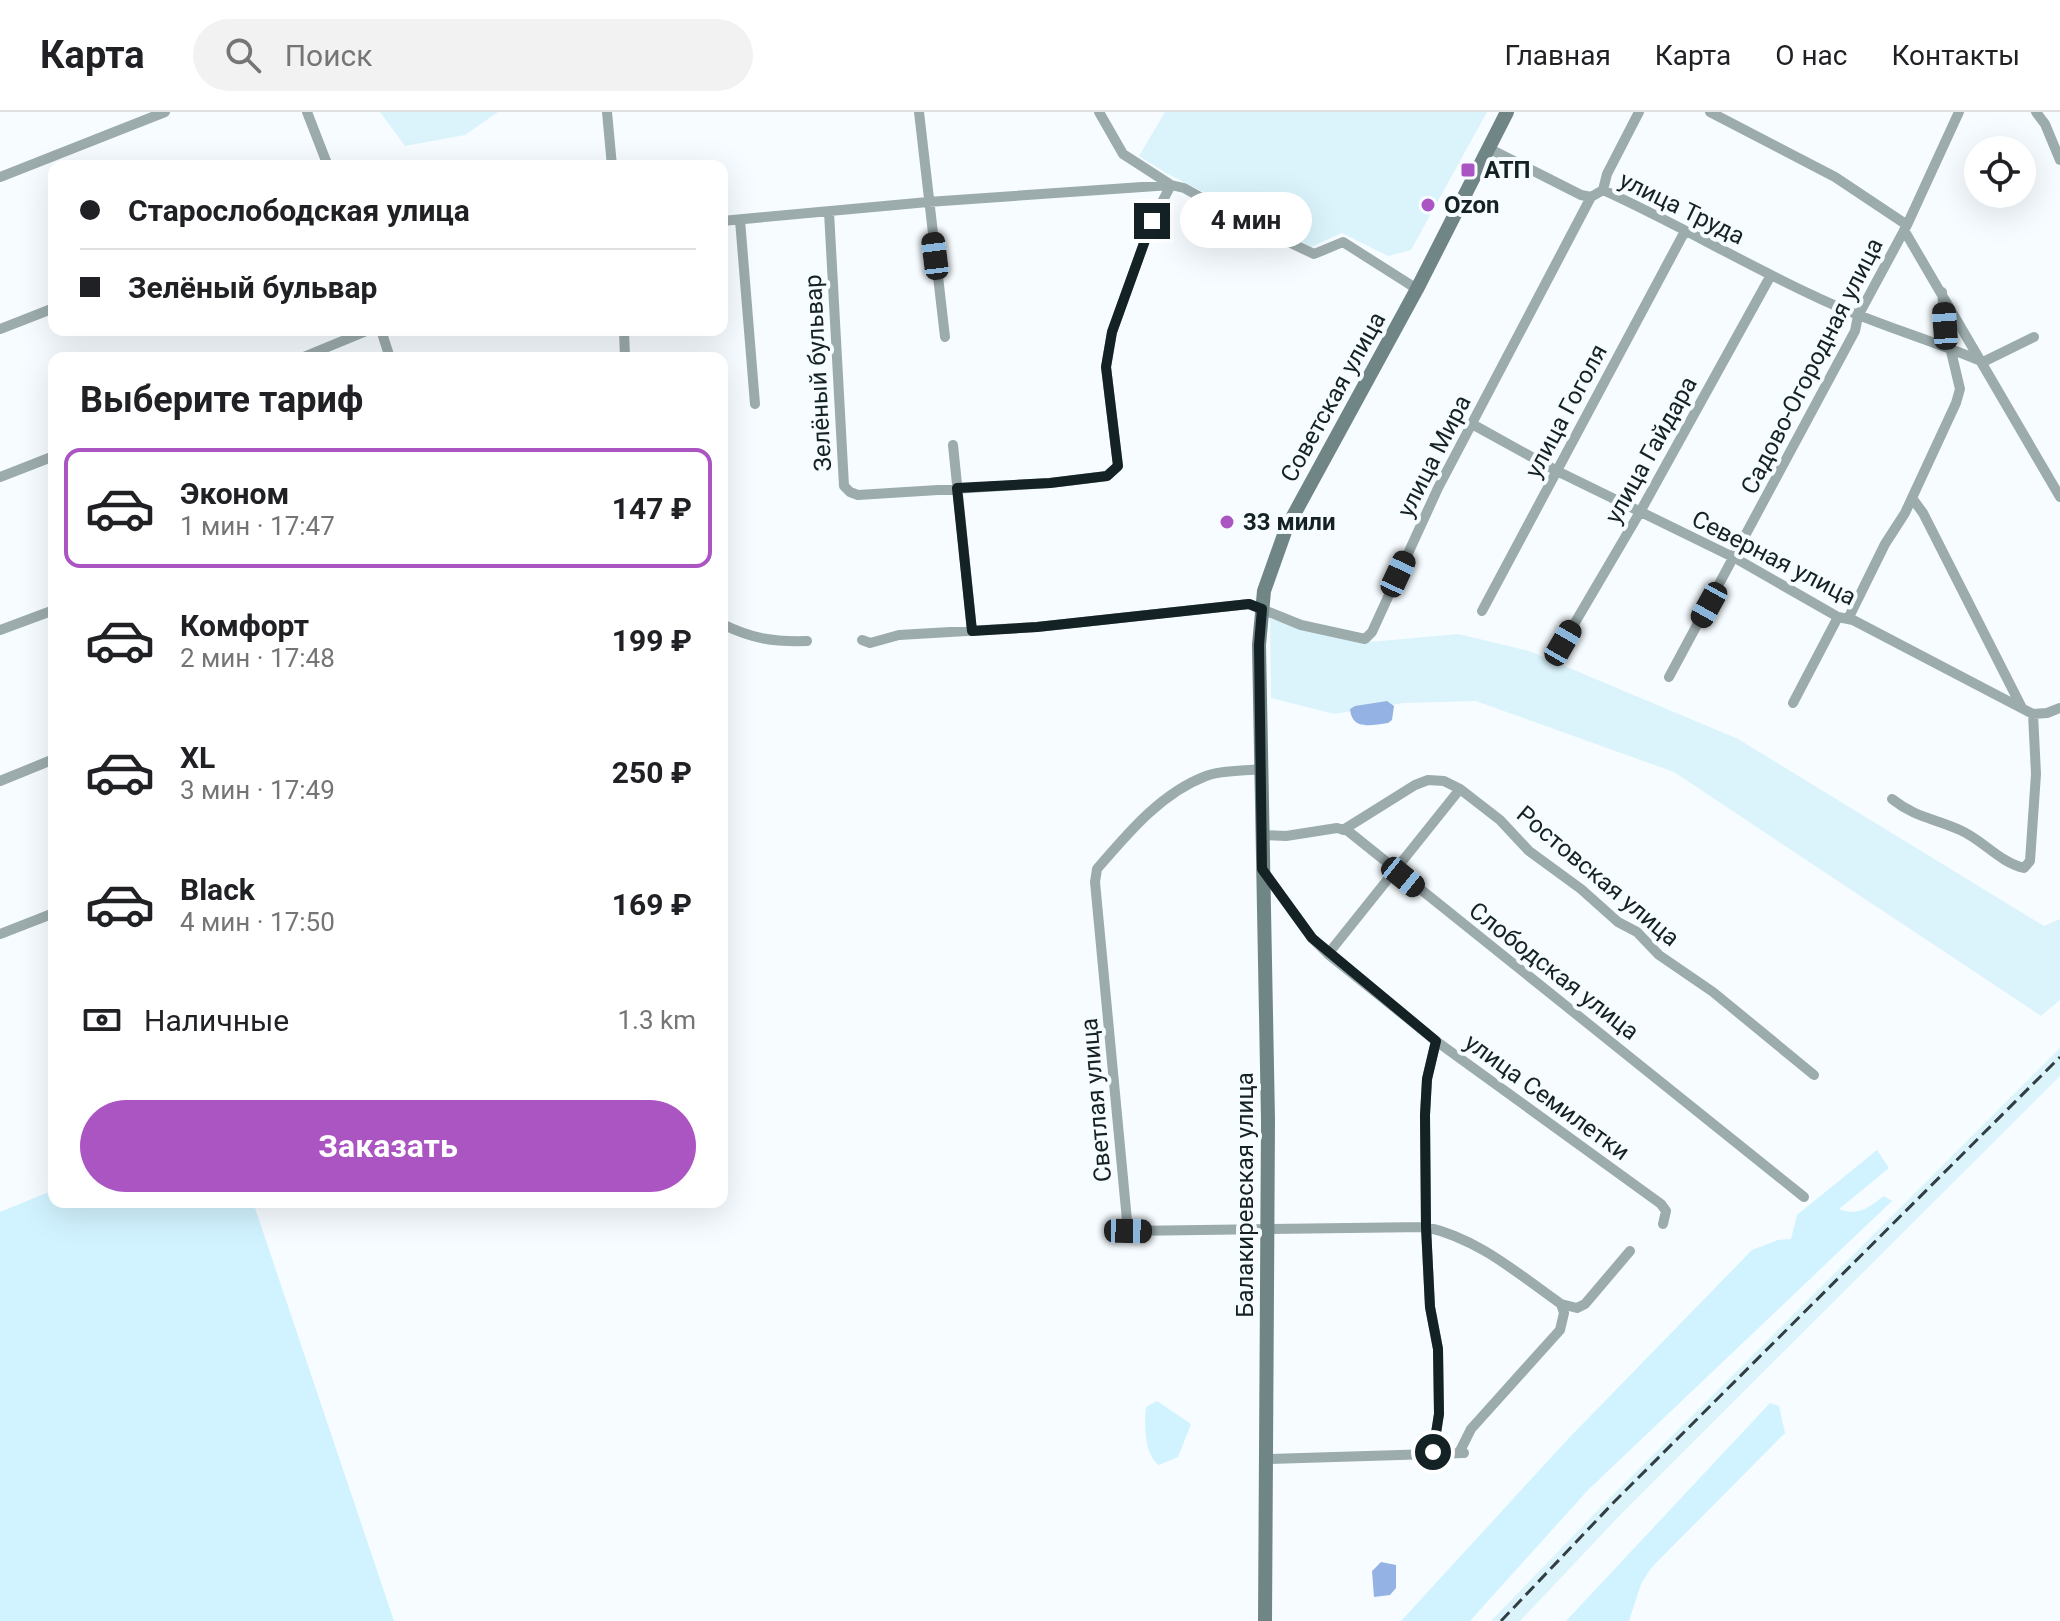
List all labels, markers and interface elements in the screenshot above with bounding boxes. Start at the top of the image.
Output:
search box [193,19,753,91]
text: Карта [40,33,145,77]
icon: search [221,33,265,77]
text: Поиск [285,38,372,73]
text: Главная [1504,39,1611,72]
text: Карта [1655,39,1731,72]
text: О нас [1775,39,1847,72]
text: Контакты [1891,39,2020,72]
map controls [1964,136,2036,208]
button: locate [1964,136,2036,208]
place label: АТП [1484,156,1531,184]
marker: АТП [1459,161,1477,179]
street label: улица Труда [1615,166,1749,250]
place label: Ozon [1444,191,1500,219]
text: Старослободская улица [128,193,470,228]
callout: 4 мин [1180,193,1312,249]
marker: Ozon [1419,196,1437,214]
route end [1134,203,1170,239]
text: 4 мин [1211,205,1281,235]
car [920,231,950,281]
street label: Садово-Огородная улица [1735,233,1889,499]
text: Зелёный бульвар [128,270,377,305]
street label: Зелёный бульвар [799,274,837,472]
car [1931,301,1959,351]
street label: Советская улица [1275,307,1391,487]
street label: улица Гоголя [1519,340,1613,482]
street label: улица Гайдара [1599,372,1703,528]
text: Выберите тариф [80,379,363,421]
street label: улица Мира [1391,390,1477,522]
icon: car [84,472,156,544]
text: Эконом [180,476,289,511]
text: 147 ₽ [612,491,692,526]
street label: Северная улица [1687,505,1861,611]
place label: 33 мили [1243,508,1336,536]
text: 1 мин · 17:47 [180,511,335,541]
marker: 33 мили [1218,513,1236,531]
car [1377,547,1419,601]
car [1687,578,1731,632]
icon: car [84,604,156,676]
text: Комфорт [180,608,309,643]
car [1541,616,1585,670]
text: 199 ₽ [612,623,692,658]
text: 2 мин · 17:48 [180,643,335,673]
icon: car [84,736,156,808]
text: XL [180,740,215,775]
text: 250 ₽ [612,755,692,790]
text: 3 мин · 17:49 [180,775,335,805]
street label: Ростовская улица [1511,800,1685,952]
car [1377,853,1429,901]
icon: car [84,868,156,940]
text: Black [180,872,255,907]
text: 169 ₽ [612,887,692,922]
street label: Слободская улица [1464,896,1644,1046]
text: 4 мин · 17:50 [180,907,335,937]
icon: cash [80,998,124,1042]
text: Наличные [144,1003,289,1038]
text: 1.3 km [617,1005,696,1035]
street label: Светлая улица [1075,1017,1117,1183]
street label: улица Семилетки [1459,1028,1635,1166]
street label: Балакиревская улица [1231,1072,1259,1318]
button: Заказать [80,1100,696,1192]
car [1104,1219,1152,1243]
route start [1415,1434,1451,1470]

